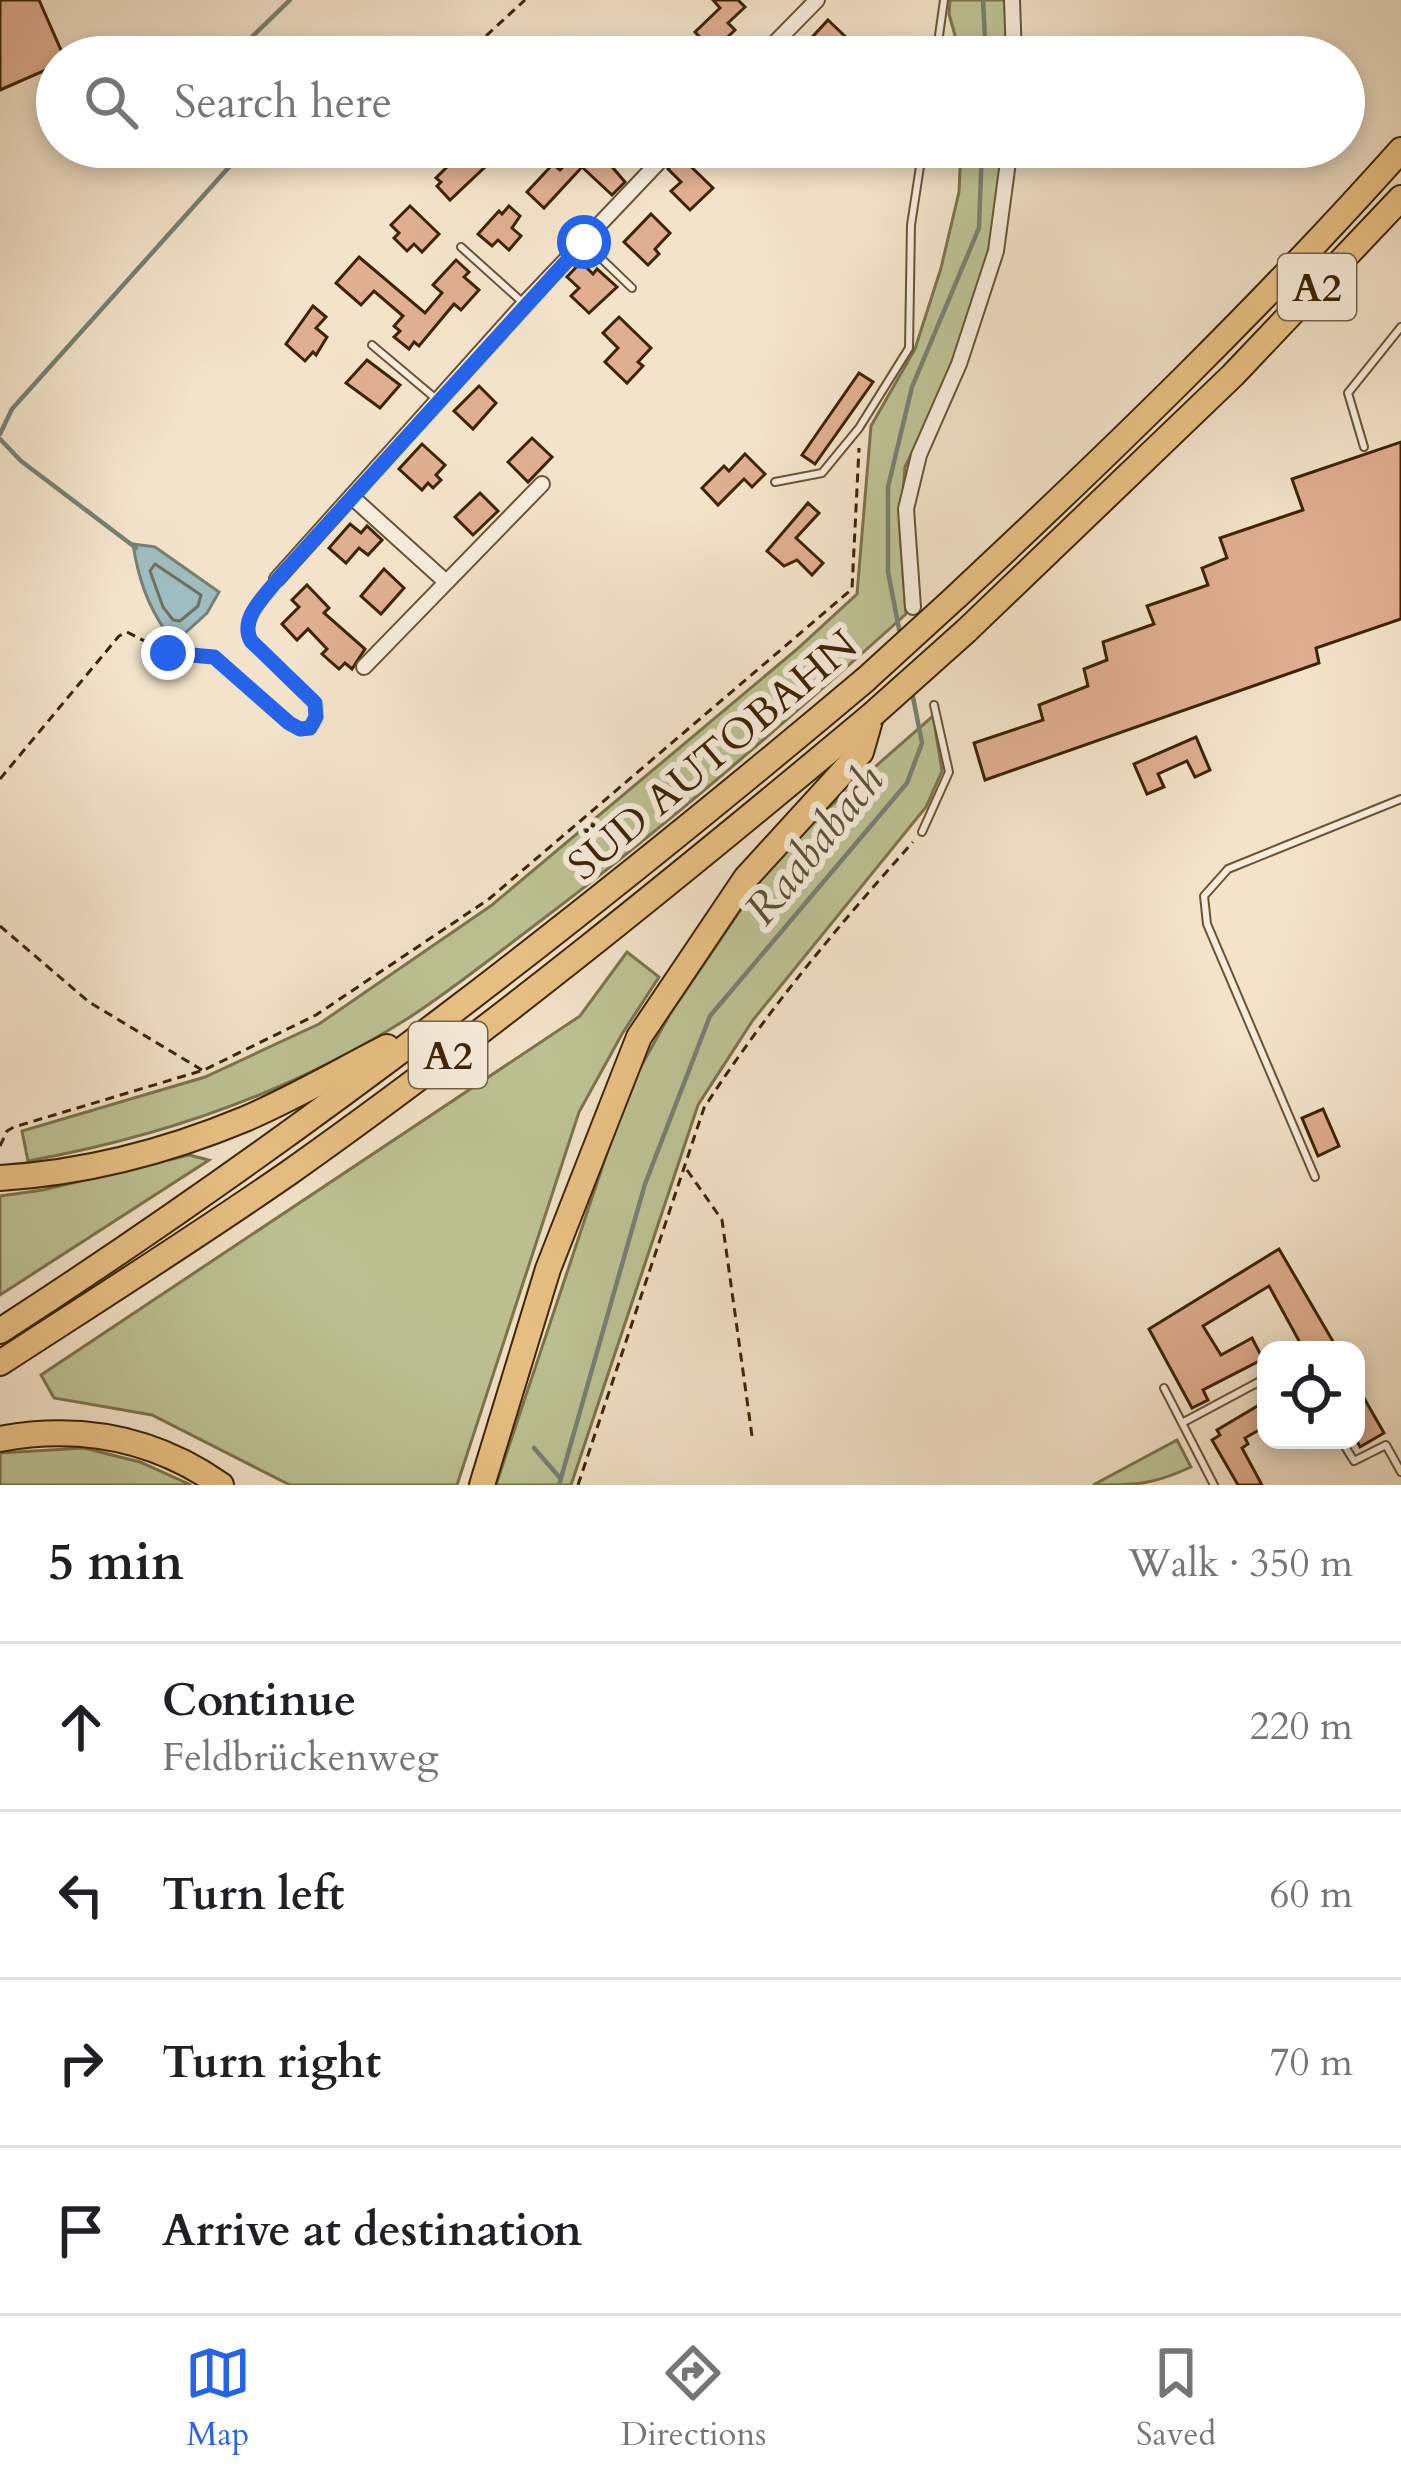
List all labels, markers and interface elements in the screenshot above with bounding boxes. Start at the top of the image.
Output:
search box [36,36,1365,168]
icon: search [78,69,144,135]
text: Search here [174,72,392,133]
route start [557,215,611,269]
road number: A2 [1278,254,1356,320]
street label: SÜD AUTOBAHN [556,617,870,893]
route end [141,626,195,680]
water label: Raababach [731,752,898,938]
road number: A2 [409,1022,487,1088]
map controls [1257,1341,1365,1449]
button: locate [1257,1341,1365,1449]
text: 5 min [48,1528,184,1598]
text: Walk · 350 m [1128,1537,1353,1590]
text: Continue [162,1670,356,1731]
icon: ahead [48,1694,114,1760]
text: 220 m [1250,1700,1353,1753]
text: Feldbrückenweg [162,1731,439,1784]
icon: left [48,1862,114,1928]
text: Turn left [162,1864,344,1925]
text: 60 m [1270,1868,1353,1921]
icon: right [48,2030,114,2096]
text: Turn right [162,2032,381,2093]
text: 70 m [1270,2036,1353,2089]
icon: arrive [48,2198,114,2264]
text: Arrive at destination [162,2200,582,2261]
tab: Map [185,2340,251,2457]
tab: Directions [621,2340,766,2457]
tab: Saved [1136,2340,1216,2457]

